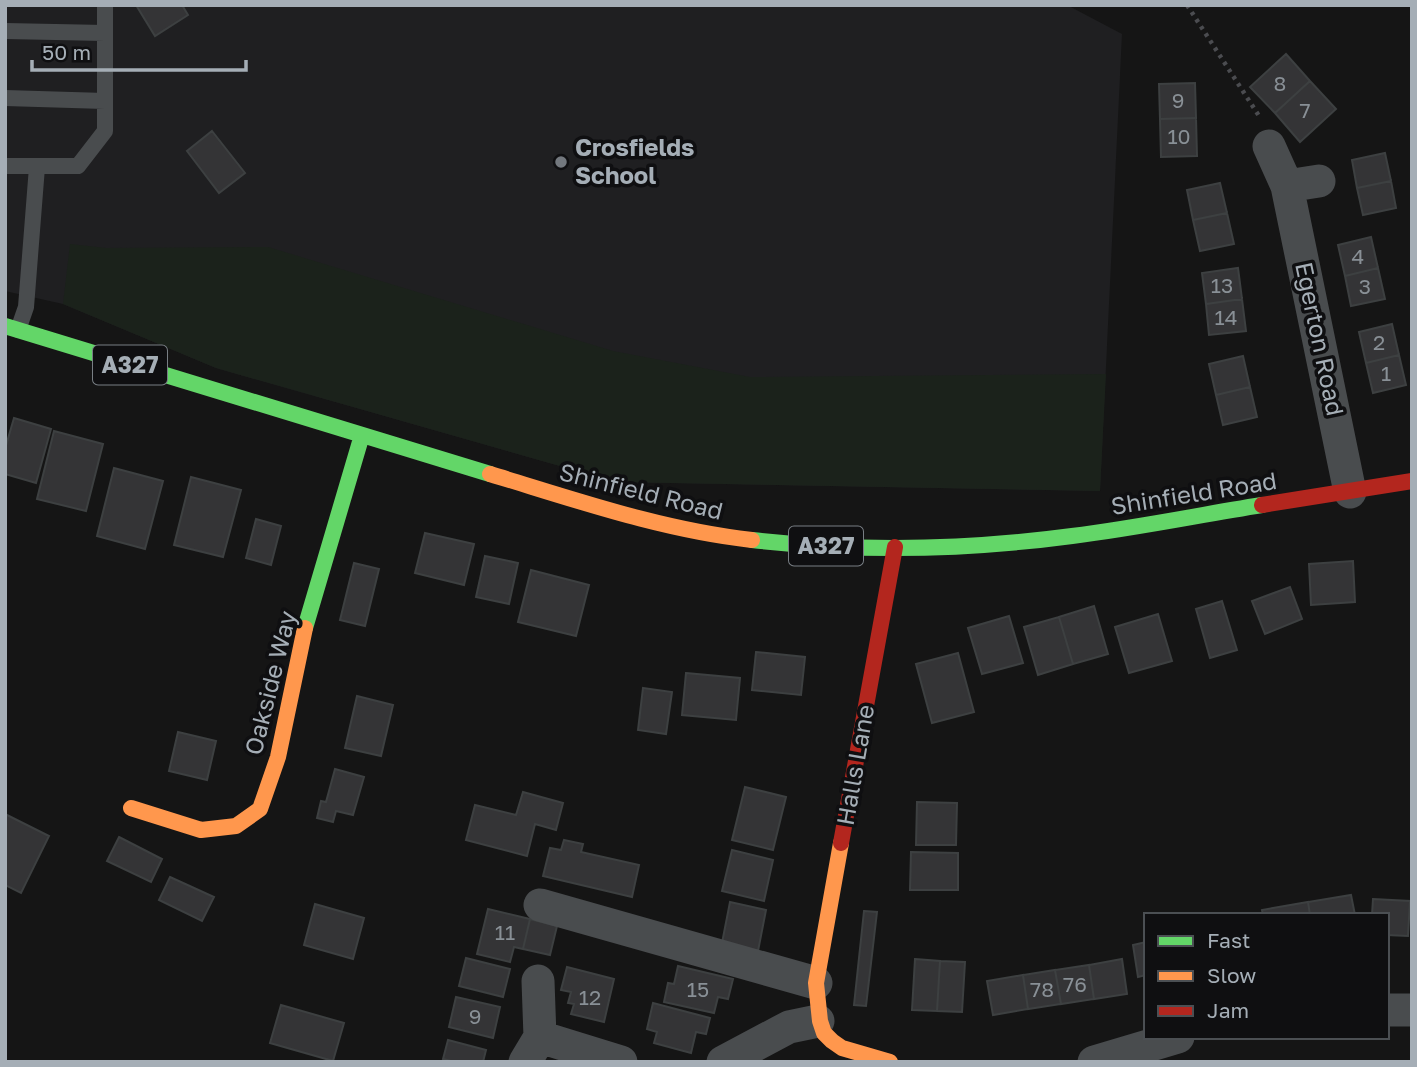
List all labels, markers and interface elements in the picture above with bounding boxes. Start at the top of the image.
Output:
scale bar [32,28,245,72]
text: 50 m [42,39,91,65]
house number: 8 [1274,70,1286,96]
house number: 9 [1172,87,1184,113]
house number: 7 [1299,97,1311,123]
house number: 10 [1167,123,1191,149]
place label: Crosfields School [575,132,695,189]
marker: Crosfields School [553,154,569,170]
house number: 4 [1352,243,1364,269]
street label: Egerton Road [1290,259,1351,418]
house number: 13 [1211,272,1233,298]
house number: 3 [1359,273,1371,299]
house number: 14 [1215,304,1238,330]
house number: 2 [1373,329,1385,355]
road number: A327 [93,346,167,384]
house number: 1 [1381,360,1391,386]
street label: Shinfield Road [557,456,726,525]
street label: Shinfield Road [1109,465,1279,520]
road number: A327 [789,526,863,566]
street label: Oakside Way [238,608,301,758]
street label: Halls Lane [830,702,879,827]
legend [1144,913,1389,1039]
house number: 11 [495,919,515,945]
text: Fast [1207,927,1250,953]
text: Slow [1207,962,1256,988]
house number: 76 [1063,971,1087,997]
house number: 15 [687,976,709,1002]
house number: 78 [1030,976,1054,1002]
house number: 12 [579,984,601,1010]
text: Jam [1207,997,1249,1023]
house number: 9 [469,1003,481,1029]

